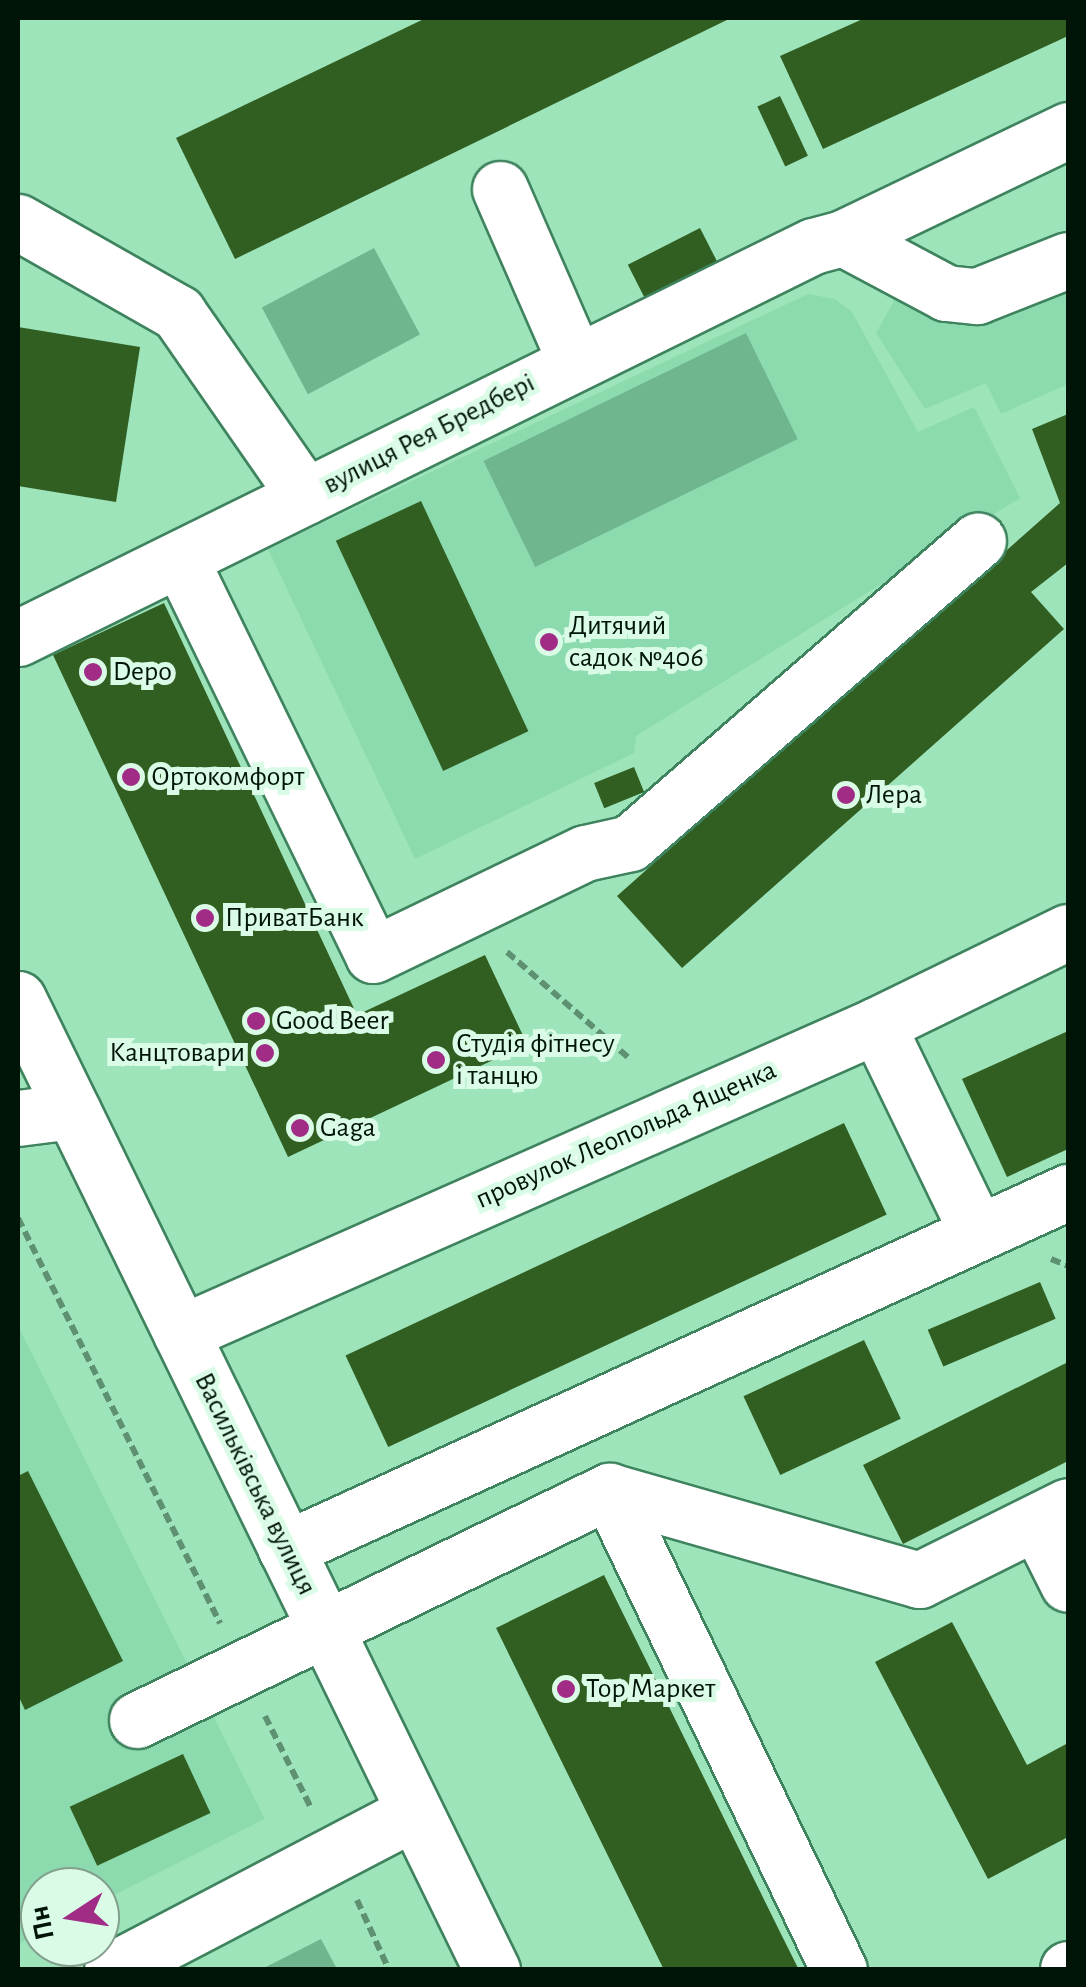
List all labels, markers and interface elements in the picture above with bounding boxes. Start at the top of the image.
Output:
street label: вулиця Рея Бредбері [318,366,540,502]
place label: Дитячий садок №406 [569,609,704,675]
marker: Дитячий садок №406 [538,631,560,653]
place label: Depo [113,655,172,689]
marker: Depo [82,661,104,683]
place label: Ортокомфорт [151,760,304,794]
marker: Ортокомфорт [120,766,142,788]
place label: Лера [866,778,922,812]
marker: Лера [835,784,857,806]
place label: ПриватБанк [225,901,364,935]
marker: ПриватБанк [194,907,216,929]
place label: Good Beer [276,1004,388,1038]
marker: Good Beer [245,1010,267,1032]
place label: Студія фітнесу і танцю [456,1027,615,1093]
place label: Канцтовари [109,1036,245,1070]
marker: Канцтовари [254,1042,276,1064]
marker: Студія фітнесу і танцю [425,1049,447,1071]
street label: провулок Леопольда Ященка [470,1053,782,1217]
place label: Gaga [320,1111,376,1145]
marker: Gaga [289,1117,311,1139]
street label: Васильківська вулиця [187,1367,323,1601]
place label: Top Маркет [586,1672,715,1706]
marker: Top Маркет [555,1678,577,1700]
north arrow [20,1867,120,1967]
text: Пн [25,1903,60,1942]

